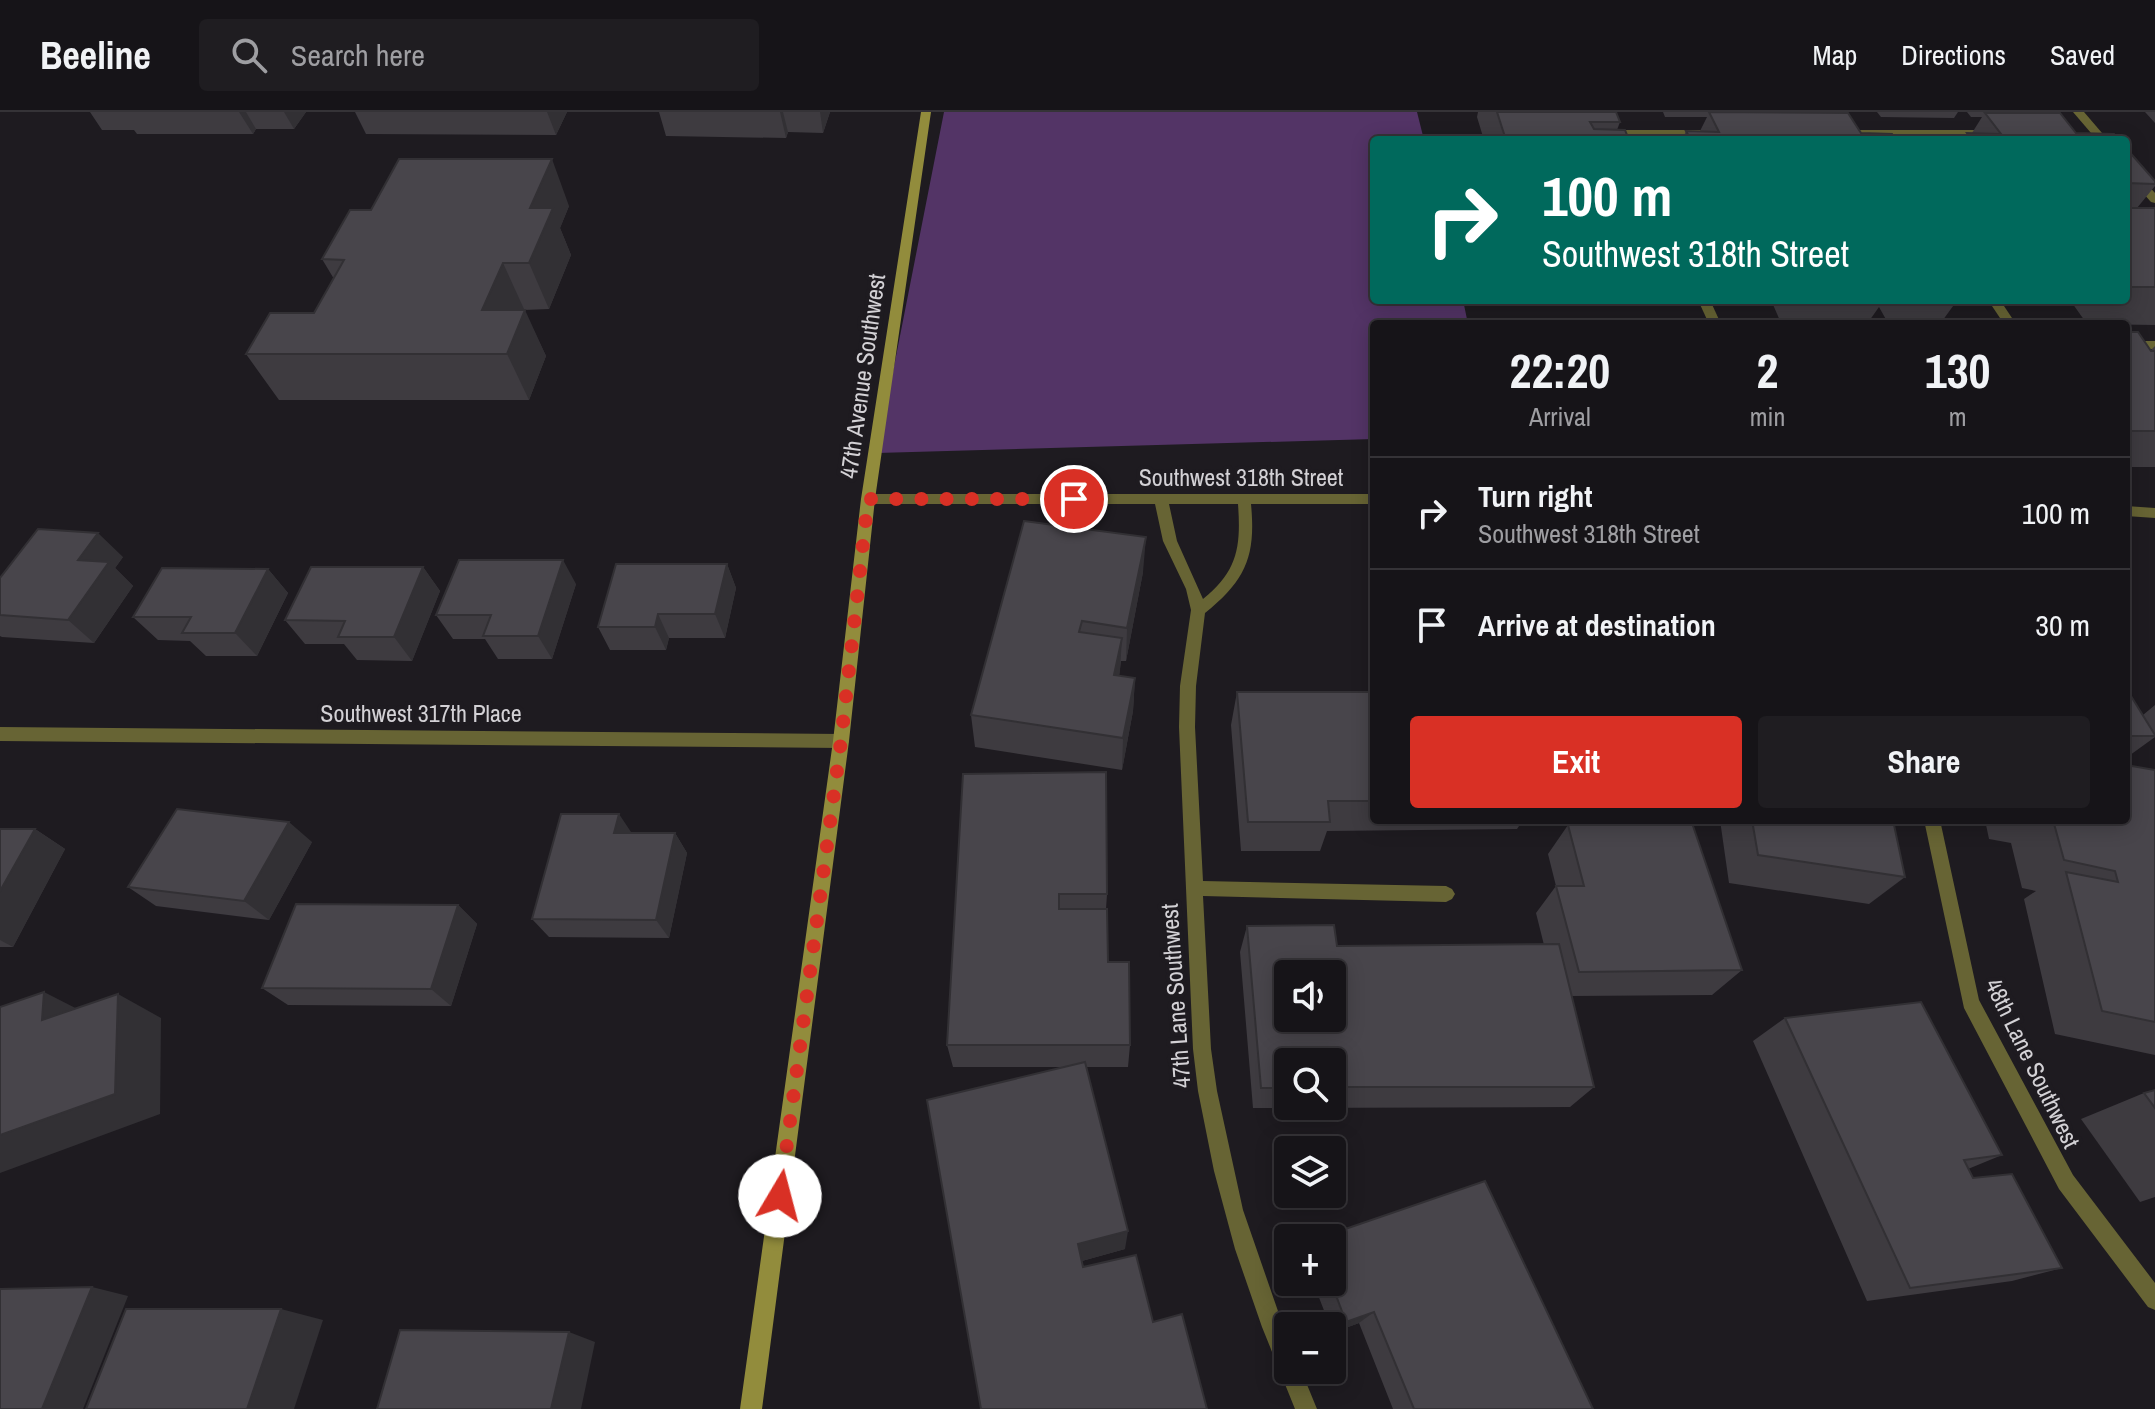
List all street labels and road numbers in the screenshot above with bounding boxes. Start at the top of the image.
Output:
street label: 47th Avenue Southwest [832,271,892,480]
street label: Southwest 318th Street [1139,461,1344,493]
street label: Southwest 317th Place [320,697,522,729]
street label: 47th Lane Southwest [1153,902,1197,1089]
street label: 48th Lane Southwest [1978,973,2088,1154]

